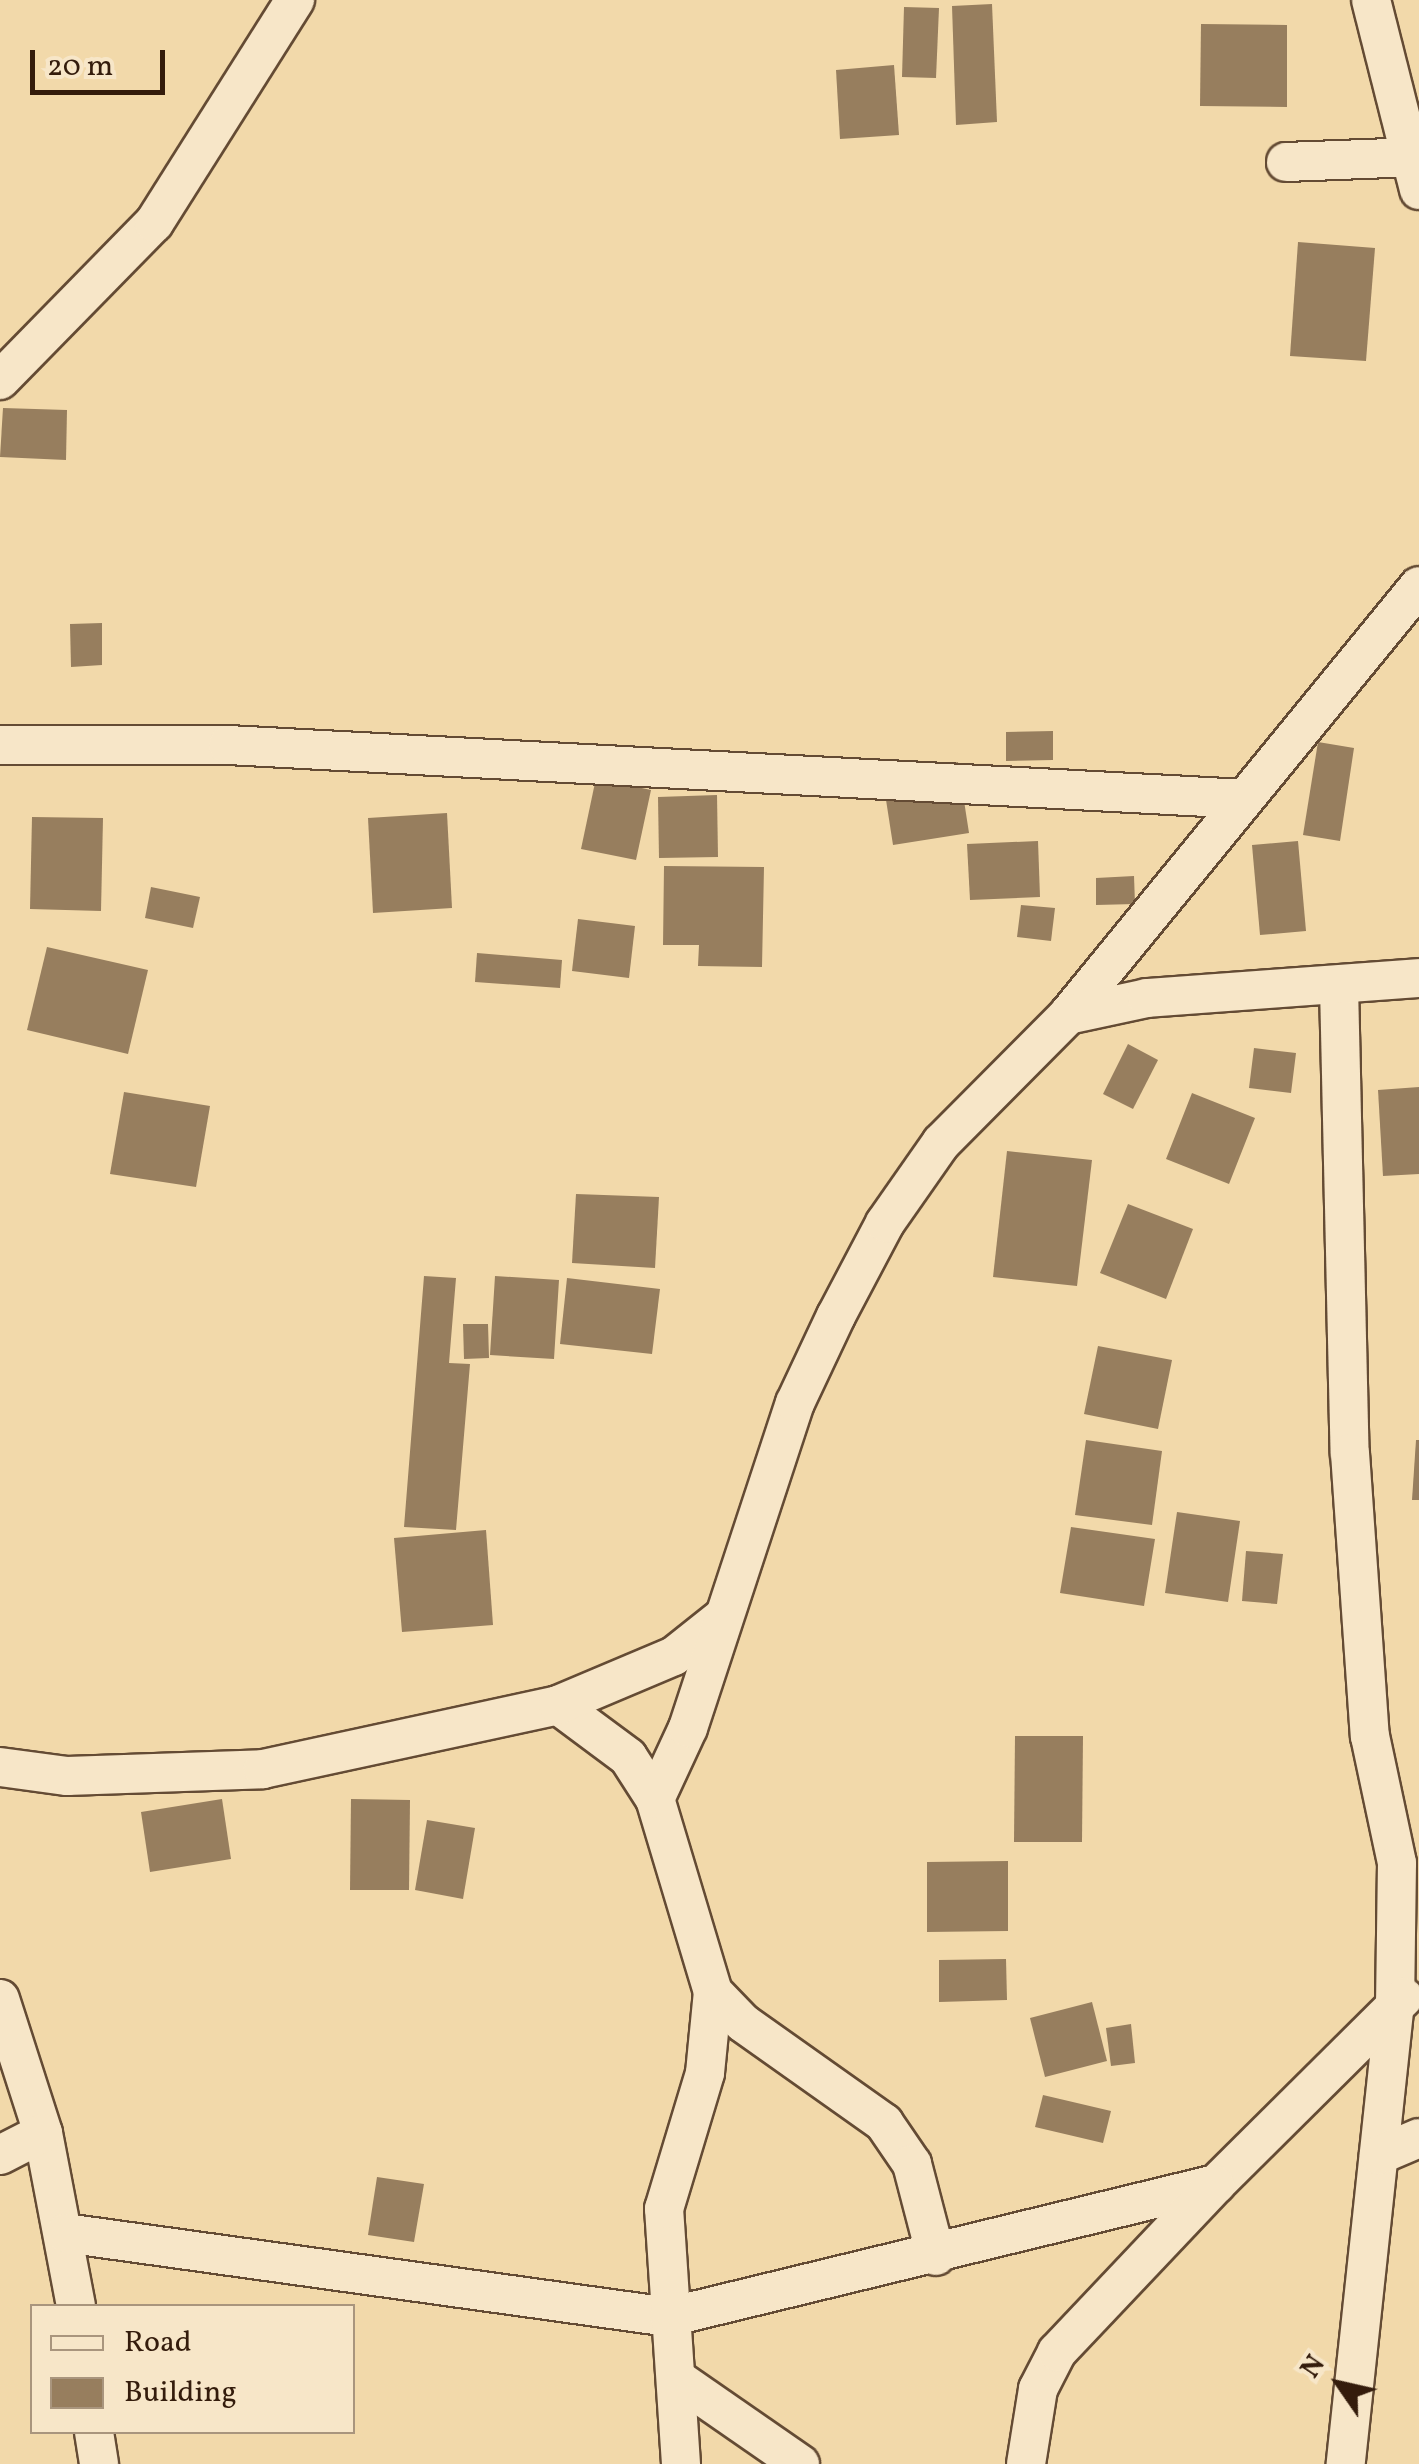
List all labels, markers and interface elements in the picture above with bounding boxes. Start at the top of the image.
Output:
scale bar [35,30,170,92]
text: 20 m [47,46,113,88]
legend [30,2304,355,2434]
text: Road [124,2322,192,2364]
north arrow [1289,2334,1389,2434]
text: N [1292,2348,1336,2386]
text: Building [124,2372,237,2414]

